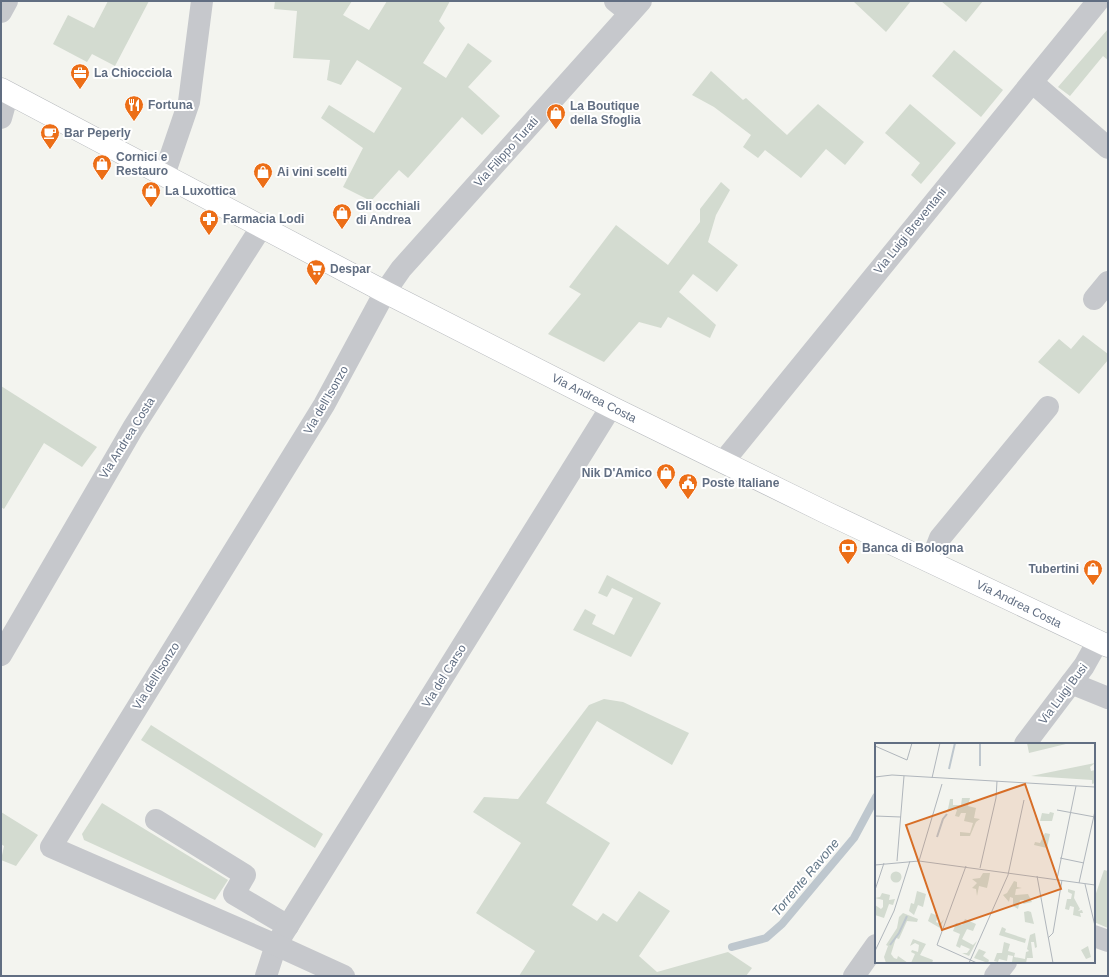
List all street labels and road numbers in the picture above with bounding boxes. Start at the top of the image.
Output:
street label: Via Filippo Turati [471,114,541,190]
street label: Via Luigi Breventani [871,185,949,277]
street label: Via dell'Isonzo [301,363,351,437]
street label: Via Andrea Costa [549,371,639,426]
street label: Via Andrea Costa [96,395,158,481]
street label: Via Andrea Costa [974,577,1064,631]
street label: Via dell'Isonzo [130,639,182,712]
street label: Via del Carso [419,642,469,710]
street label: Via Luigi Busi [1036,661,1090,727]

